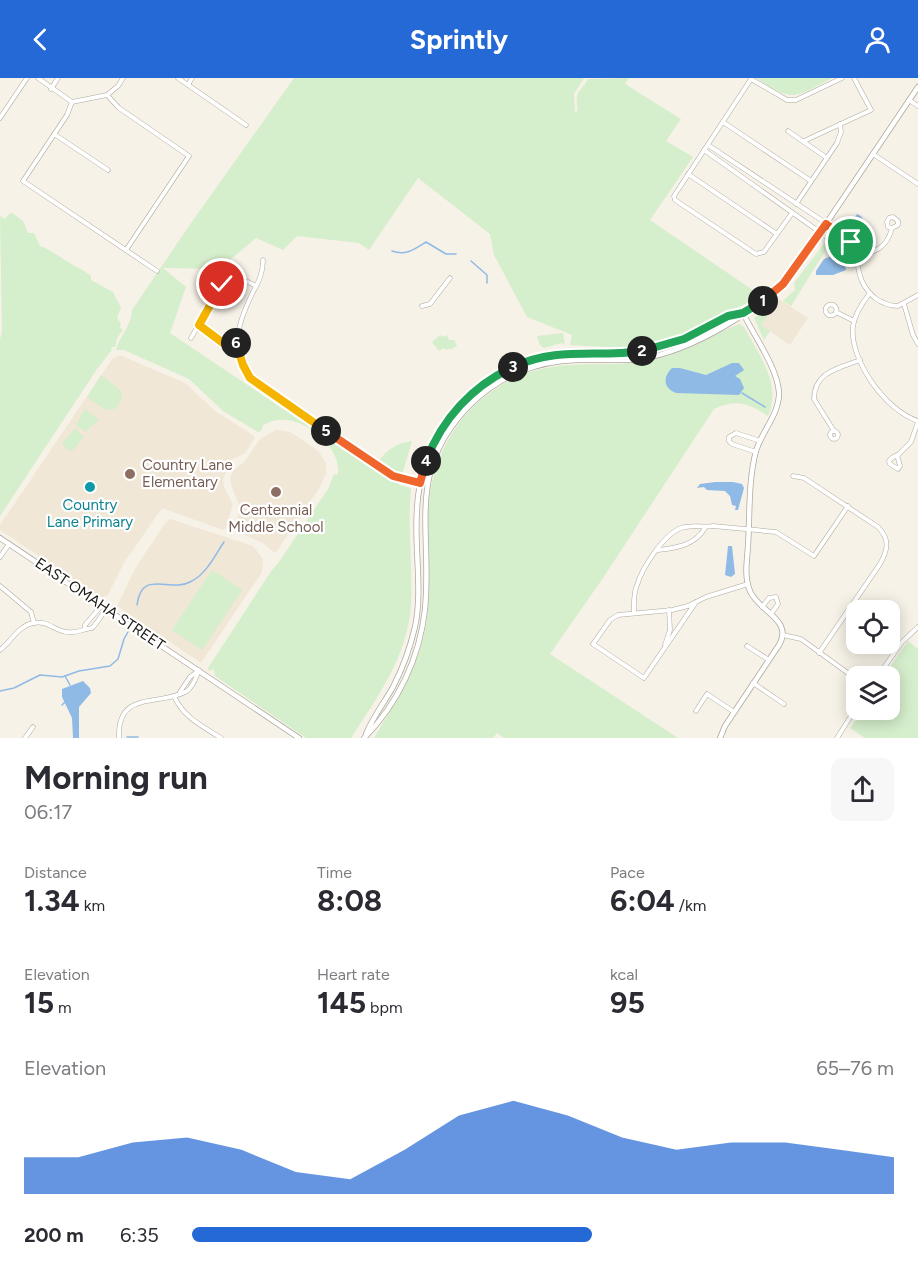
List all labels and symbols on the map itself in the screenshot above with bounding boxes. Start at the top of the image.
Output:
pin [825,216,876,267]
pin [196,258,247,309]
pin: 1 [748,286,778,316]
pin: 6 [221,328,251,358]
pin: 2 [627,336,657,366]
pin: 3 [498,352,528,382]
pin: 5 [311,416,341,446]
pin: 4 [411,446,441,476]
place label: Country Lane Elementary [142,456,233,491]
marker: Country Lane Elementary [123,467,137,481]
marker: Country Lane Primary [83,480,97,494]
marker: Centennial Middle School [269,485,283,499]
place label: Country Lane Primary [47,496,133,531]
place label: Centennial Middle School [228,501,324,536]
street label: EAST OMAHA STREET [32,554,169,655]

